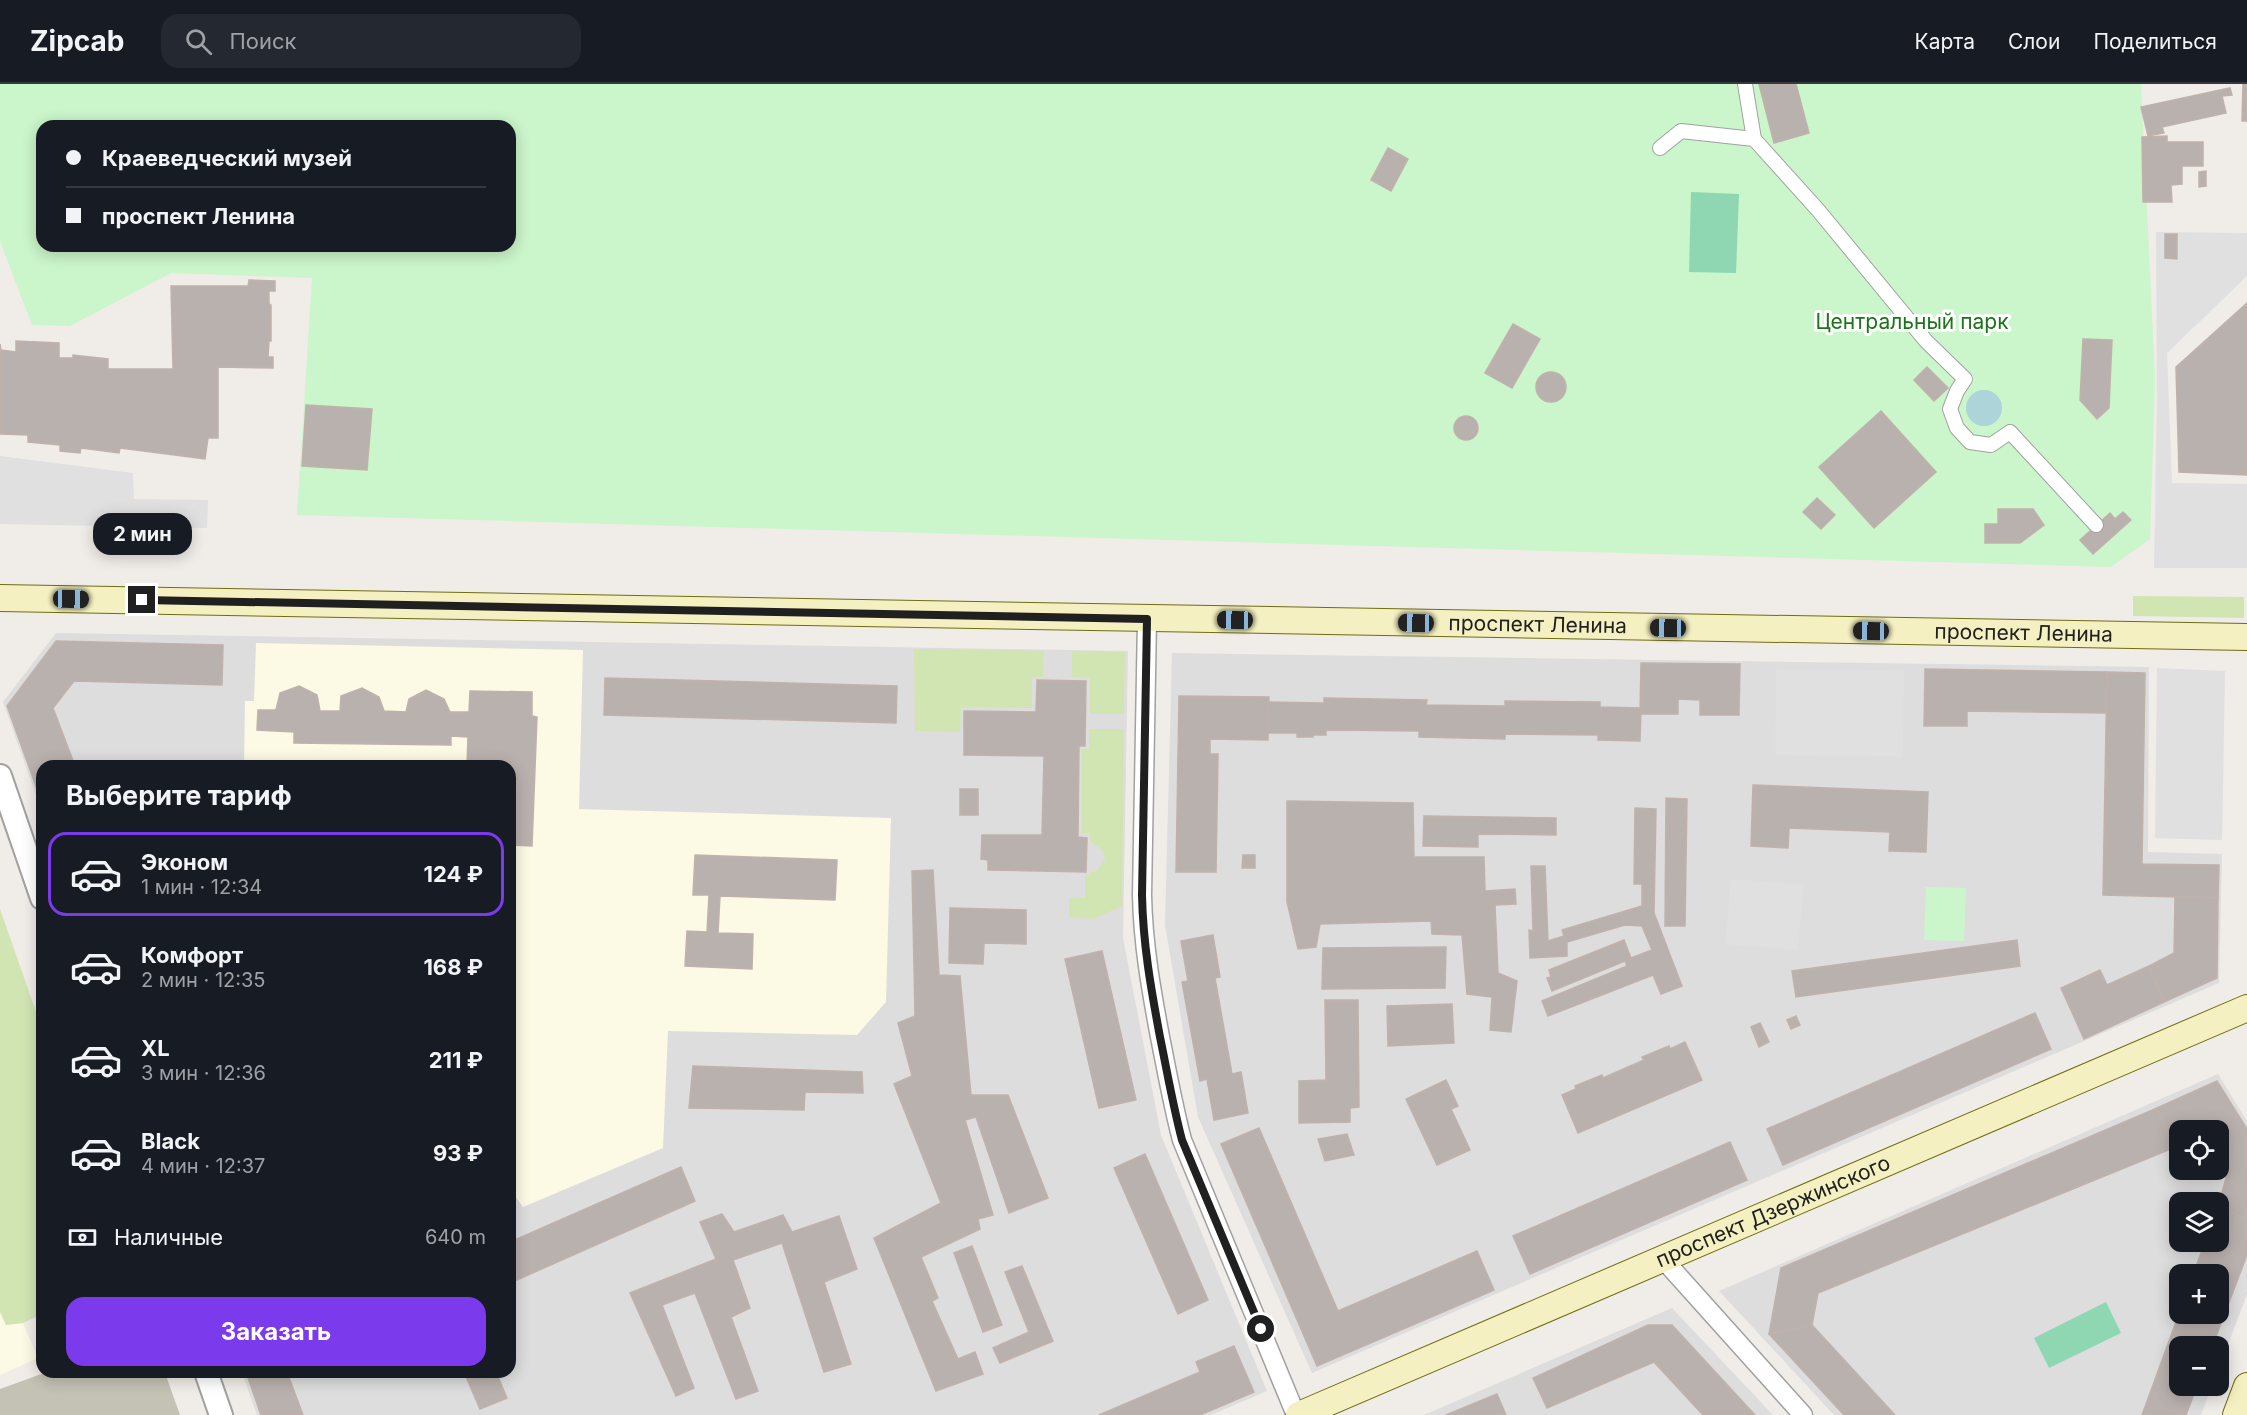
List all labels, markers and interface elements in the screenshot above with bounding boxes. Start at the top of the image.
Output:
search box [161,14,581,68]
text: Zipcab [30,24,125,58]
icon: search [182,25,215,58]
text: Поиск [230,28,297,54]
text: Карта [1915,29,1975,54]
text: Слои [2008,29,2060,54]
text: Поделиться [2093,29,2217,54]
text: Краеведческий музей [102,145,352,171]
text: проспект Ленина [102,203,295,229]
park label: Центральный парк [1815,309,2009,334]
callout: 2 мин [92,513,192,555]
text: 2 мин [113,522,172,546]
route end [128,586,155,613]
car [53,590,89,608]
street label: проспект Ленина [1448,610,1627,638]
car [1217,611,1253,629]
car [1398,614,1434,632]
car [1650,619,1686,637]
street label: проспект Ленина [1934,619,2113,647]
car [1853,622,1889,640]
text: Выберите тариф [66,779,292,812]
icon: car [69,847,123,901]
text: Эконом [141,849,228,875]
text: 124 ₽ [424,861,483,887]
text: 1 мин · 12:34 [141,875,262,899]
icon: car [69,940,123,994]
text: Комфорт [141,942,243,968]
text: 168 ₽ [423,954,483,980]
text: 2 мин · 12:35 [141,968,266,992]
icon: car [69,1033,123,1087]
text: XL [141,1035,170,1061]
text: 211 ₽ [429,1047,483,1073]
text: 3 мин · 12:36 [141,1061,266,1085]
map controls [2169,1120,2229,1396]
button: locate [2169,1120,2229,1180]
icon: car [69,1126,123,1180]
text: Black [141,1128,200,1154]
text: 93 ₽ [433,1140,483,1166]
street label: проспект Дзержинского [1652,1150,1894,1272]
text: 4 мин · 12:37 [141,1154,265,1178]
button: layers [2169,1192,2229,1252]
icon: cash [66,1221,99,1254]
text: Наличные [114,1224,223,1250]
text: 640 m [425,1225,486,1249]
button: + [2169,1264,2229,1324]
button: Заказать [66,1297,486,1366]
route start [1247,1315,1274,1342]
button: − [2169,1336,2229,1396]

